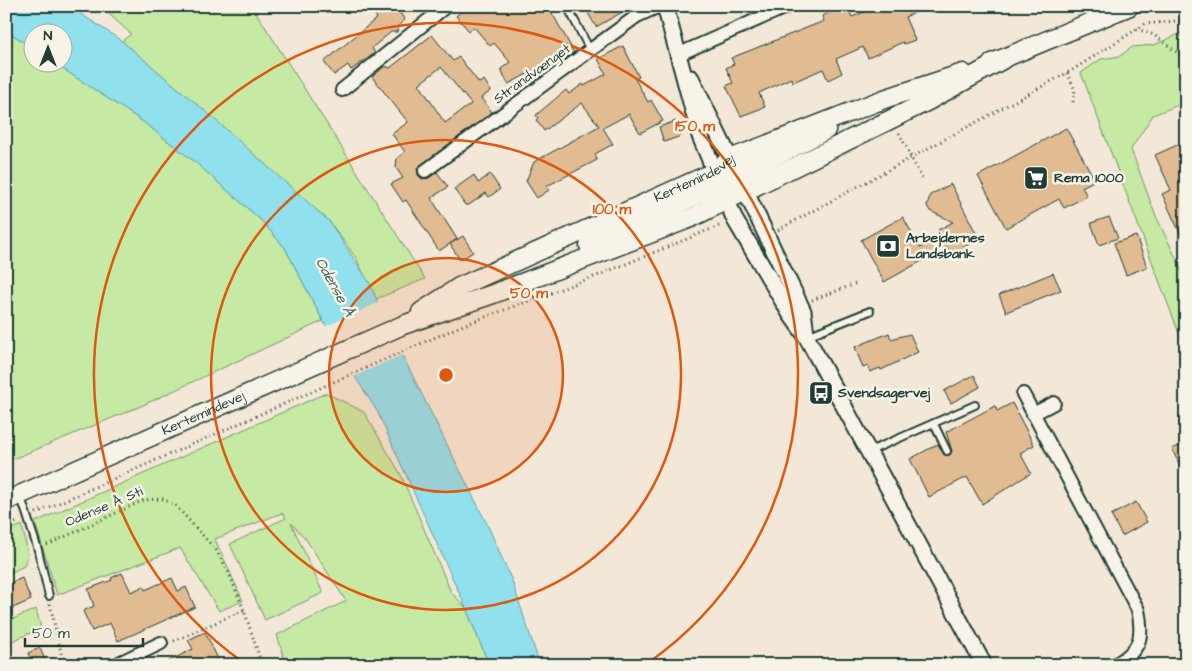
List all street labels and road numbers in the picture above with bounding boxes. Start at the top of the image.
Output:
street label: Strandvænget [489,39,575,109]
street label: Kertemindevej [651,148,738,208]
street label: Kertemindevej [159,386,249,441]
street label: Odense Å Sti [62,482,146,532]

